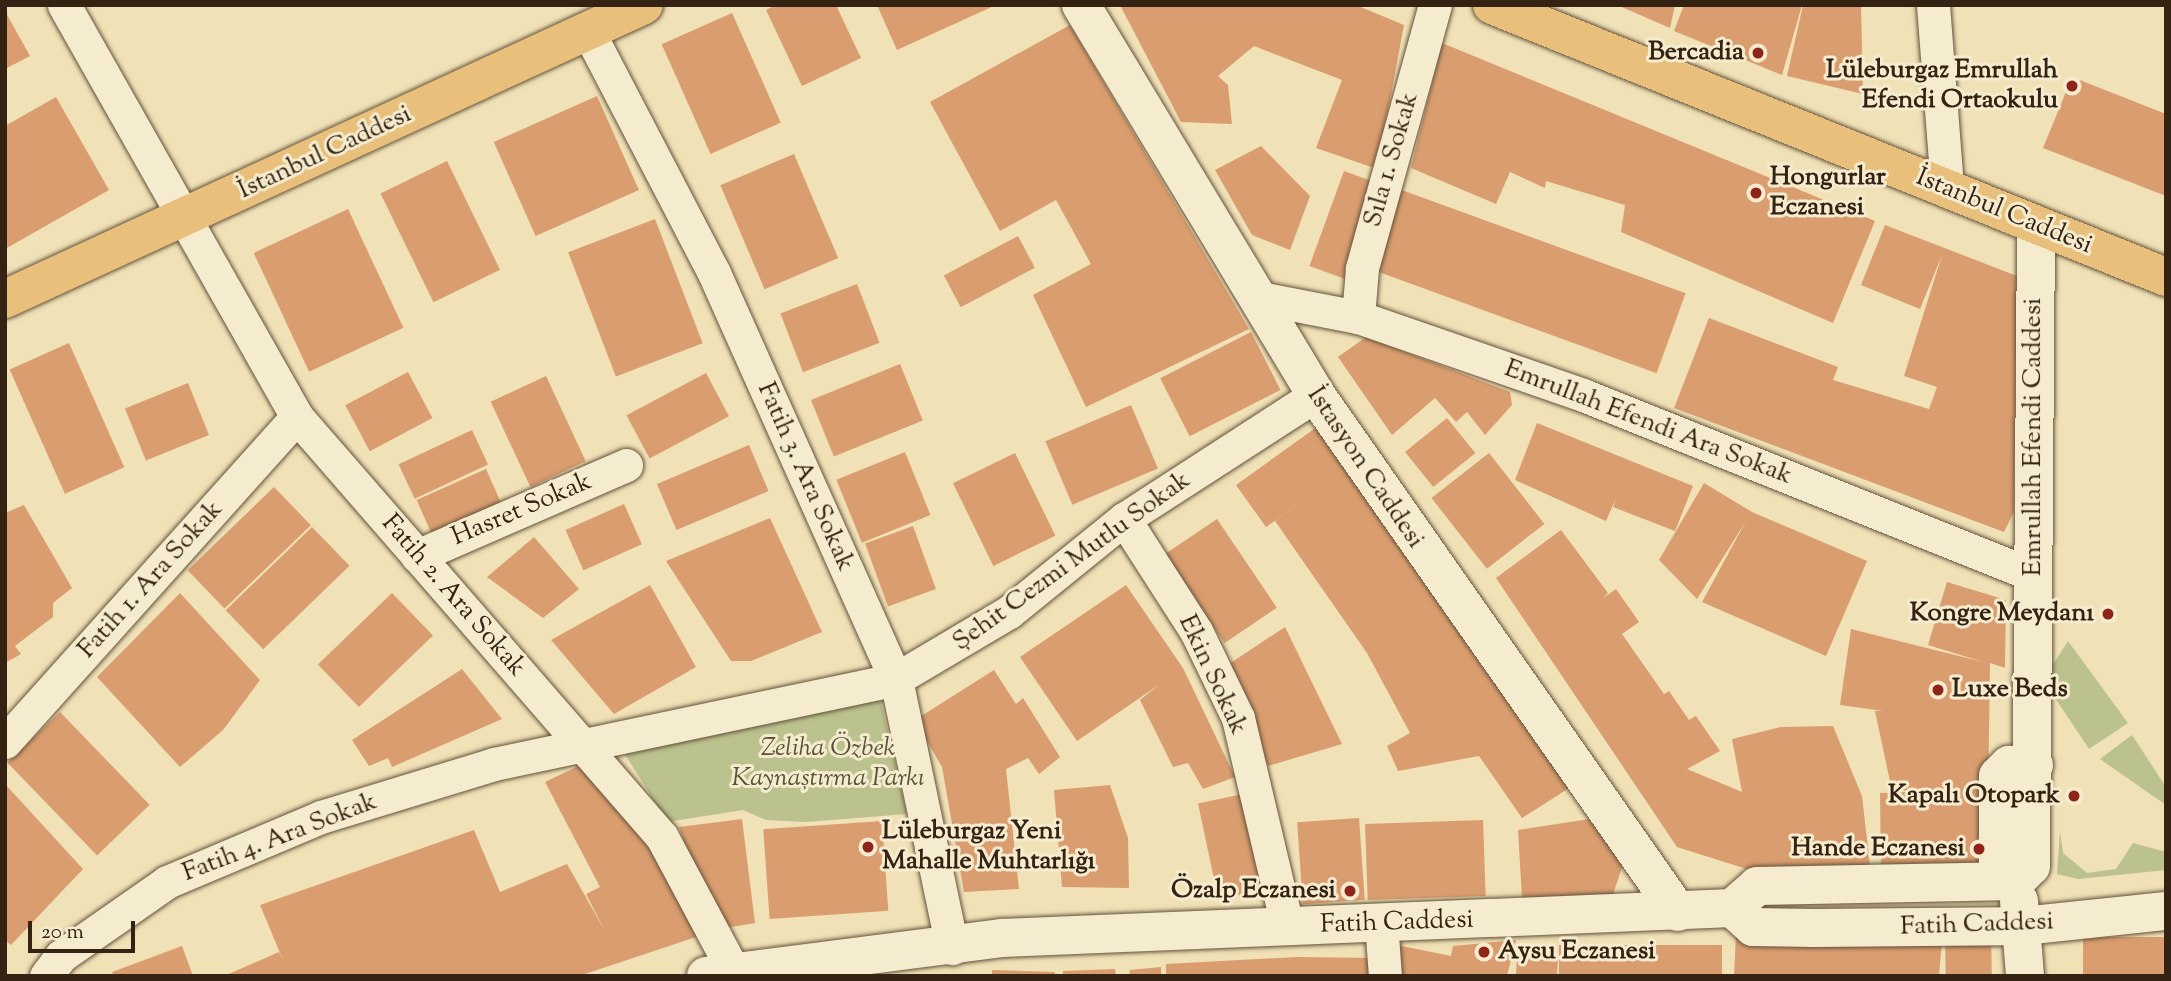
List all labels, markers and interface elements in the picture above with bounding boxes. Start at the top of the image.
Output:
place label: Bercadia [1648,37,1744,69]
marker: Bercadia [1750,45,1766,61]
place label: Lüleburgaz Emrullah Efendi Ortaokulu [1826,55,2058,116]
marker: Lüleburgaz Emrullah Efendi Ortaokulu [2064,78,2080,94]
street label: Sıla 1. Sokak [1358,89,1426,231]
street label: İstanbul Caddesi [233,99,417,207]
place label: Hongurlar Eczanesi [1770,162,1886,224]
street label: İstanbul Caddesi [1911,162,2097,262]
marker: Hongurlar Eczanesi [1748,185,1764,201]
street label: Emrullah Efendi Caddesi [2018,298,2050,576]
street label: Emrullah Efendi Ara Sokak [1500,354,1796,492]
street label: Fatih 3. Ara Sokak [749,378,861,576]
street label: İstasyon Caddesi [1299,381,1431,555]
street label: Şehit Cezmi Mutlu Sokak [947,465,1197,659]
street label: Hasret Sokak [447,467,597,553]
street label: Fatih 1. Ara Sokak [72,495,230,665]
street label: Fatih 2. Ara Sokak [374,508,532,684]
place label: Kongre Meydanı [1910,598,2094,630]
marker: Kongre Meydanı [2100,606,2116,622]
street label: Ekin Sokak [1171,610,1253,740]
place label: Luxe Beds [1952,674,2068,706]
marker: Luxe Beds [1930,682,1946,698]
park label: Zeliha Özbek Kaynaştırma Parkı [731,733,925,794]
place label: Kapalı Otopark [1888,780,2060,812]
street label: Fatih 4. Ara Sokak [178,787,382,889]
marker: Kapalı Otopark [2066,788,2082,804]
place label: Lüleburgaz Yeni Mahalle Muhtarlığı [882,816,1095,878]
place label: Hande Eczanesi [1791,833,1965,865]
marker: Lüleburgaz Yeni Mahalle Muhtarlığı [860,839,876,855]
marker: Hande Eczanesi [1971,841,1987,857]
place label: Özalp Eczanesi [1171,875,1336,907]
marker: Özalp Eczanesi [1342,883,1358,899]
street label: Fatih Caddesi [1320,905,1474,941]
street label: Fatih Caddesi [1900,907,2054,943]
scale bar [32,908,138,952]
text: 20 m [41,918,84,948]
place label: Aysu Eczanesi [1498,936,1655,968]
marker: Aysu Eczanesi [1476,944,1492,960]

